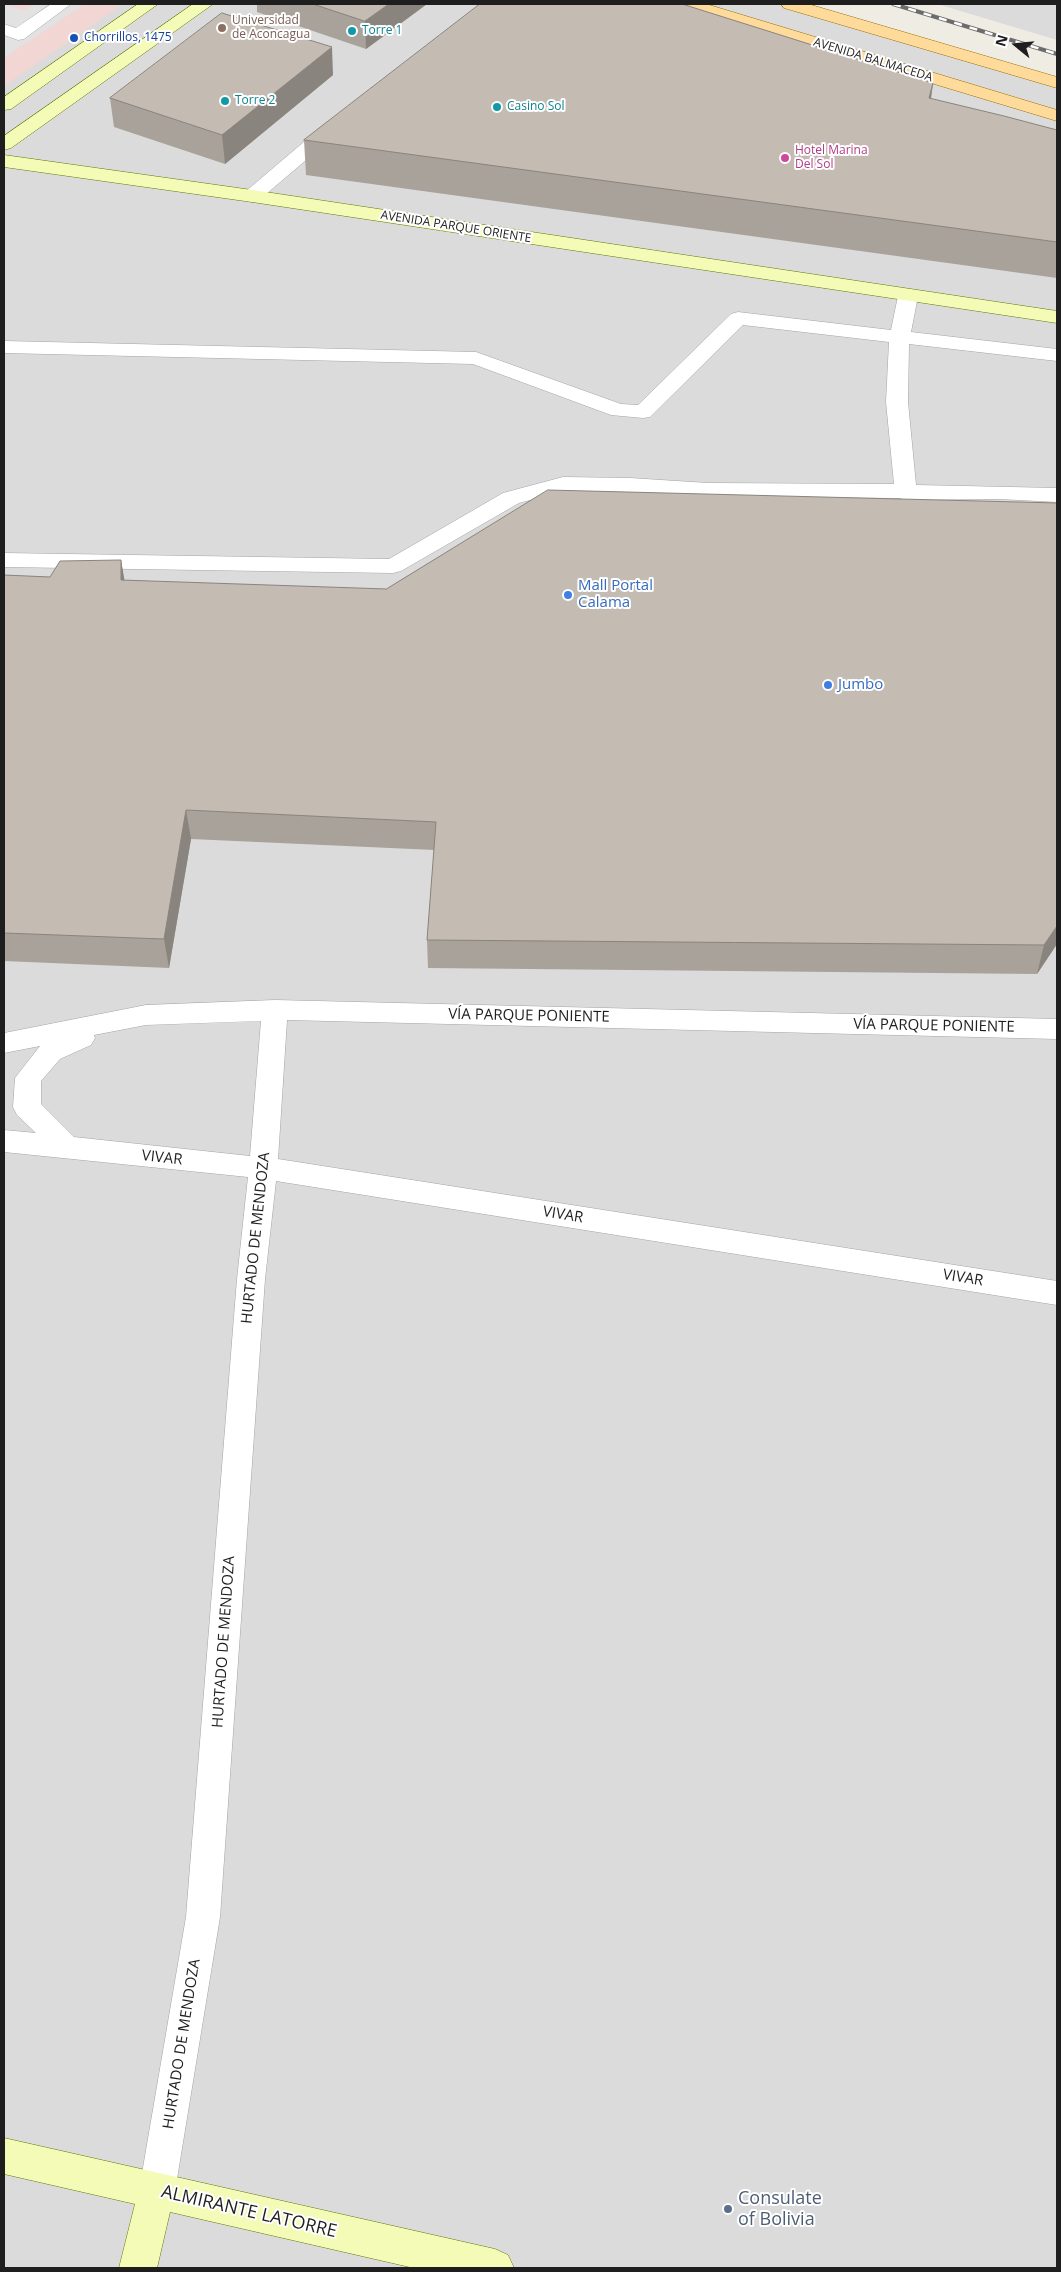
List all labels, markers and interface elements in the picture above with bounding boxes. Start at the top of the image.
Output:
place label: Universidad de Aconcagua [232,14,310,42]
north arrow [991,20,1041,70]
marker: Universidad de Aconcagua [216,22,228,34]
place label: Torre 1 [362,24,402,38]
marker: Torre 1 [346,25,358,37]
place label: Chorrillos, 1475 [84,31,172,45]
marker: Chorrillos, 1475 [68,32,80,44]
text: N [990,32,1012,49]
street label: AVENIDA BALMACEDA [812,35,934,85]
place label: Torre 2 [235,94,275,108]
marker: Torre 2 [219,95,231,107]
place label: Casino Sol [507,100,564,114]
marker: Casino Sol [491,101,503,113]
place label: Hotel Marina Del Sol [795,144,868,172]
marker: Hotel Marina Del Sol [779,152,791,164]
street label: AVENIDA PARQUE ORIENTE [380,208,532,246]
place label: Mall Portal Calama [578,577,653,612]
marker: Mall Portal Calama [562,589,574,601]
place label: Jumbo [838,676,883,694]
marker: Jumbo [822,679,834,691]
street label: VÍA PARQUE PONIENTE [448,1006,610,1026]
street label: VÍA PARQUE PONIENTE [853,1016,1015,1036]
street label: VIVAR [141,1147,183,1169]
street label: HURTADO DE MENDOZA [238,1151,274,1325]
street label: VIVAR [541,1203,585,1227]
street label: VIVAR [941,1266,985,1290]
street label: HURTADO DE MENDOZA [209,1555,239,1729]
street label: HURTADO DE MENDOZA [160,1958,204,2130]
street label: ALMIRANTE LATORRE [159,2181,339,2243]
place label: Consulate of Bolivia [738,2188,822,2230]
marker: Consulate of Bolivia [722,2203,734,2215]

